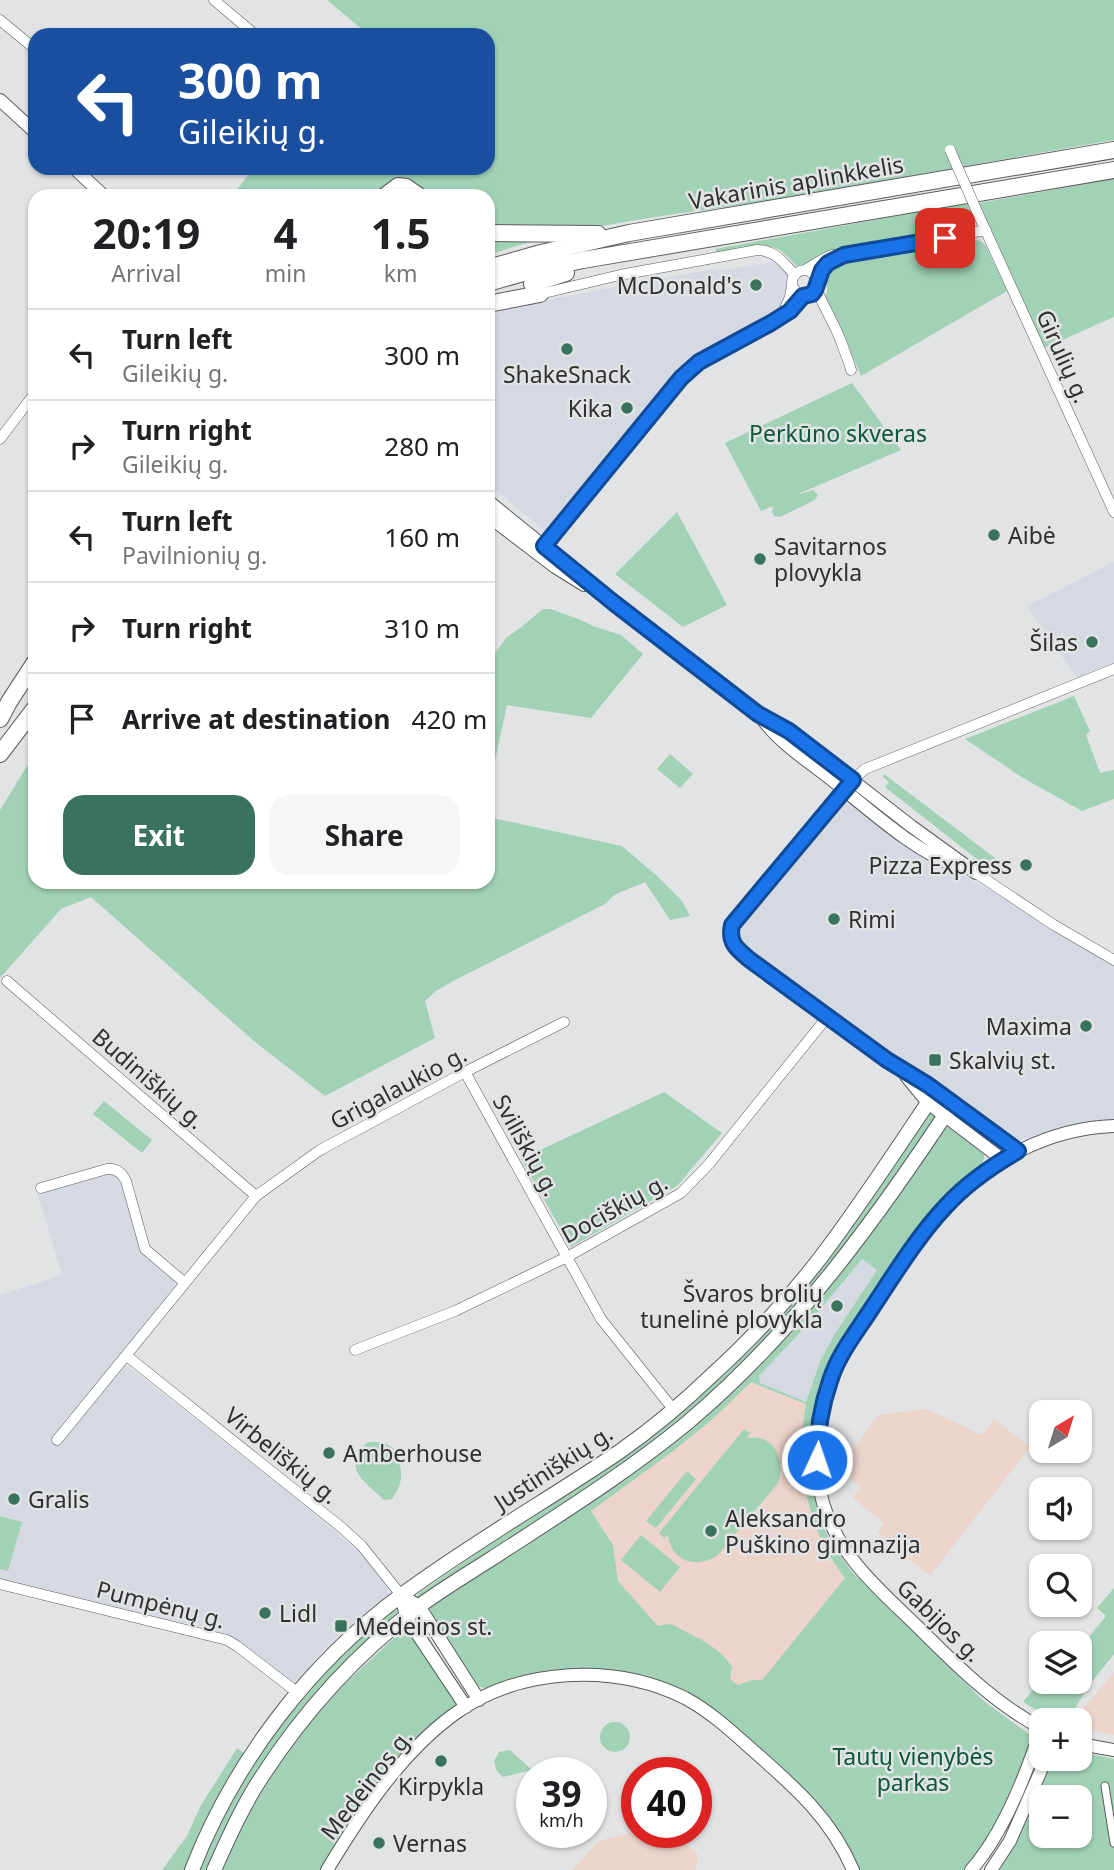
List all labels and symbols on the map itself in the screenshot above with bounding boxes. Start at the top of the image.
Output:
street label: Vakarinis aplinkkelis [686,147,906,217]
pin [915,208,975,268]
place label: McDonald's [617,269,742,301]
marker: McDonald's [748,277,764,293]
street label: Girulių g. [1029,304,1099,408]
marker: ShakeSnack [559,341,575,357]
place label: ShakeSnack [503,358,632,390]
place label: Kika [568,392,613,424]
marker: Kika [619,400,635,416]
park label: Perkūno skveras [749,417,927,449]
place label: Aibė [1008,519,1056,551]
marker: Aibė [986,527,1002,543]
place label: Savitarnos plovykla [774,530,887,588]
marker: Savitarnos plovykla [752,551,768,567]
place label: Šilas [1030,626,1078,658]
marker: Šilas [1084,634,1100,650]
place label: Pizza Express [869,849,1012,881]
marker: Pizza Express [1018,857,1034,873]
place label: Rimi [848,903,896,935]
marker: Rimi [826,911,842,927]
place label: Maxima [986,1010,1072,1042]
marker: Maxima [1078,1018,1094,1034]
street label: Budiniškių g. [86,1020,212,1136]
street label: Grigalaukio g. [324,1037,472,1137]
place label: Skalvių st. [949,1044,1056,1076]
marker: Skalvių st. [927,1052,943,1068]
street label: Sviliškių g. [486,1088,568,1202]
street label: Dociškių g. [555,1166,673,1250]
place label: Švaros brolių tunelinė plovykla [640,1277,823,1335]
marker: Švaros brolių tunelinė plovykla [829,1298,845,1314]
street label: Virbeliškių g. [218,1399,346,1511]
north arrow [1029,1400,1092,1463]
street label: Justiniškių g. [486,1417,619,1518]
position arrow [780,1423,854,1497]
place label: Amberhouse [343,1437,482,1469]
marker: Amberhouse [321,1445,337,1461]
place label: Gralis [28,1483,90,1515]
marker: Gralis [6,1491,22,1507]
place label: Aleksandro Puškino gimnazija [725,1502,921,1560]
marker: Aleksandro Puškino gimnazija [703,1523,719,1539]
street label: Gabijos g. [890,1571,990,1669]
street label: Pumpėnų g. [93,1573,229,1635]
place label: Lidl [279,1597,317,1629]
marker: Lidl [257,1605,273,1621]
place label: Medeinos st. [355,1610,493,1642]
marker: Medeinos st. [333,1618,349,1634]
street label: Medeinos g. [313,1722,419,1846]
park label: Tautų vienybės parkas [832,1740,994,1798]
marker: Kirpykla [433,1753,449,1769]
speed limit sign: 40 [621,1757,712,1848]
place label: Kirpykla [398,1770,484,1802]
place label: Vernas [393,1827,467,1859]
marker: Vernas [371,1835,387,1851]

